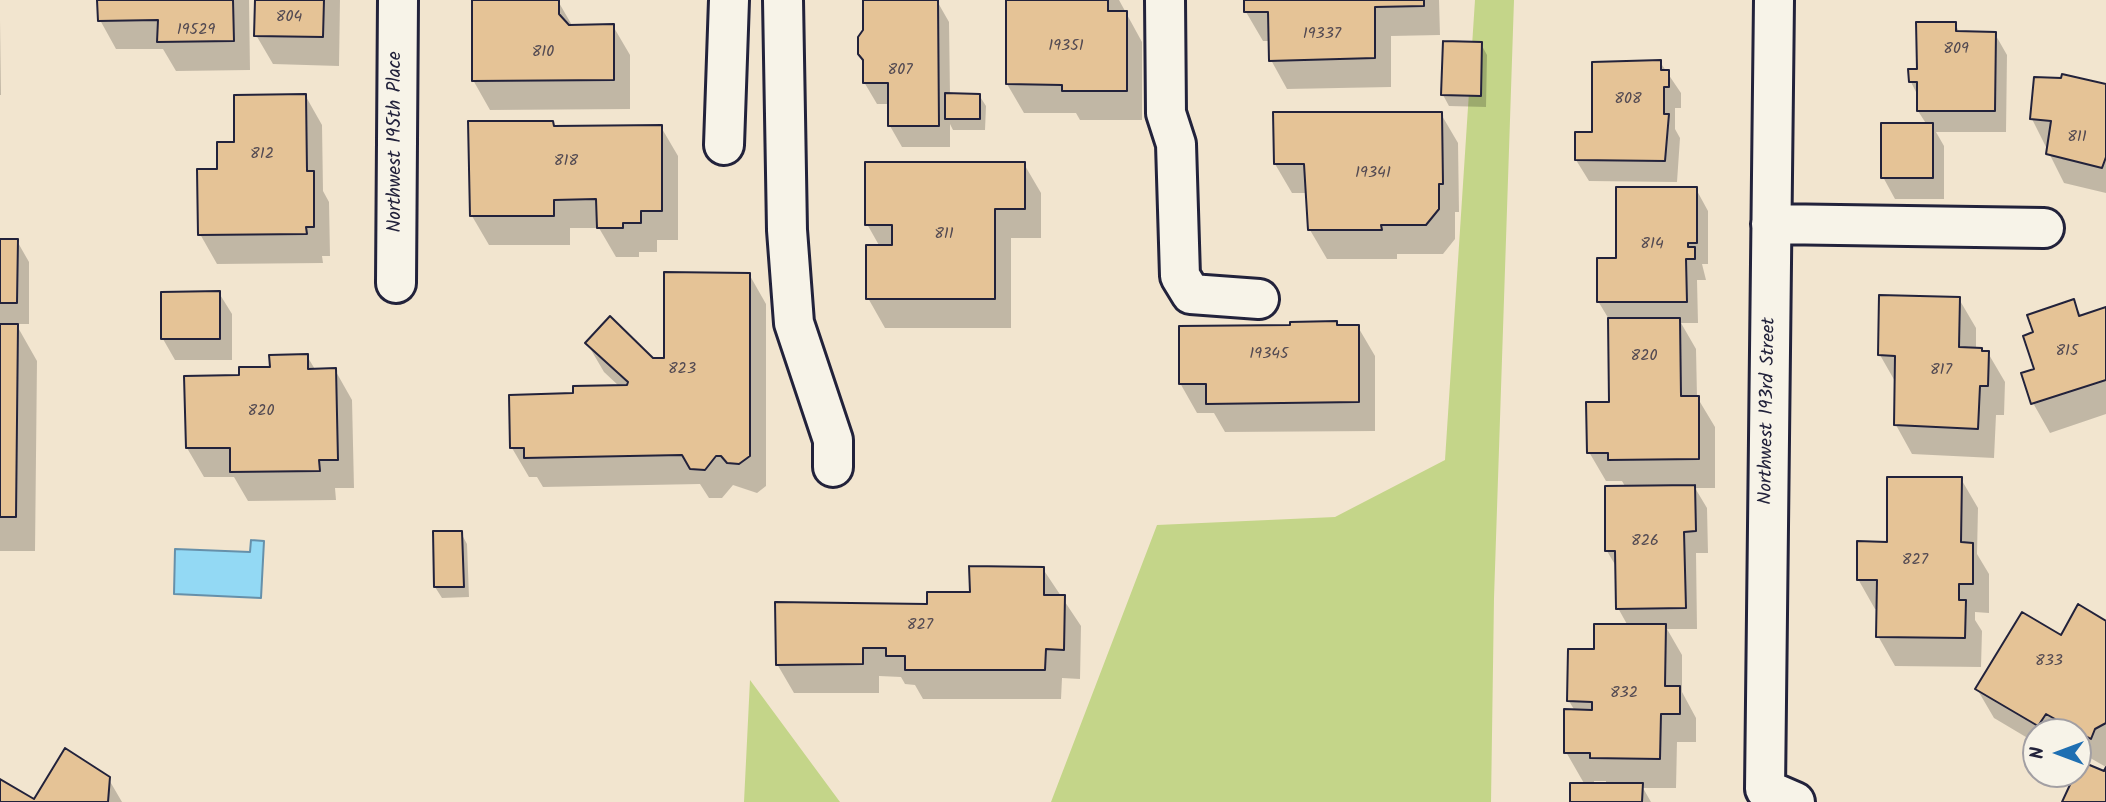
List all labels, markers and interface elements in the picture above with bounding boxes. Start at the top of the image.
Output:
house number: 804 [276,8,302,28]
house number: 19529 [177,21,215,41]
house number: 19337 [1303,25,1341,45]
house number: 19351 [1048,37,1084,57]
house number: 809 [1943,40,1969,60]
house number: 810 [532,43,554,63]
street label: Northwest 195th Place [386,51,408,233]
house number: 807 [887,61,913,81]
house number: 808 [1614,90,1642,110]
house number: 811 [2067,128,2087,148]
house number: 812 [250,145,274,165]
house number: 818 [554,152,578,172]
house number: 19341 [1355,164,1391,184]
house number: 811 [934,225,954,245]
house number: 814 [1640,235,1664,255]
street label: Northwest 193rd Street [1756,317,1782,505]
house number: 815 [2055,342,2079,362]
house number: 19345 [1249,345,1289,365]
house number: 820 [1631,347,1657,367]
house number: 823 [668,360,696,380]
house number: 817 [1930,361,1952,381]
house number: 820 [248,402,274,422]
house number: 826 [1631,532,1659,552]
house number: 827 [1902,551,1928,571]
house number: 827 [907,616,933,636]
house number: 833 [2035,652,2063,672]
house number: 832 [1610,684,1638,704]
north arrow [2022,718,2092,788]
text: N [2023,747,2053,759]

